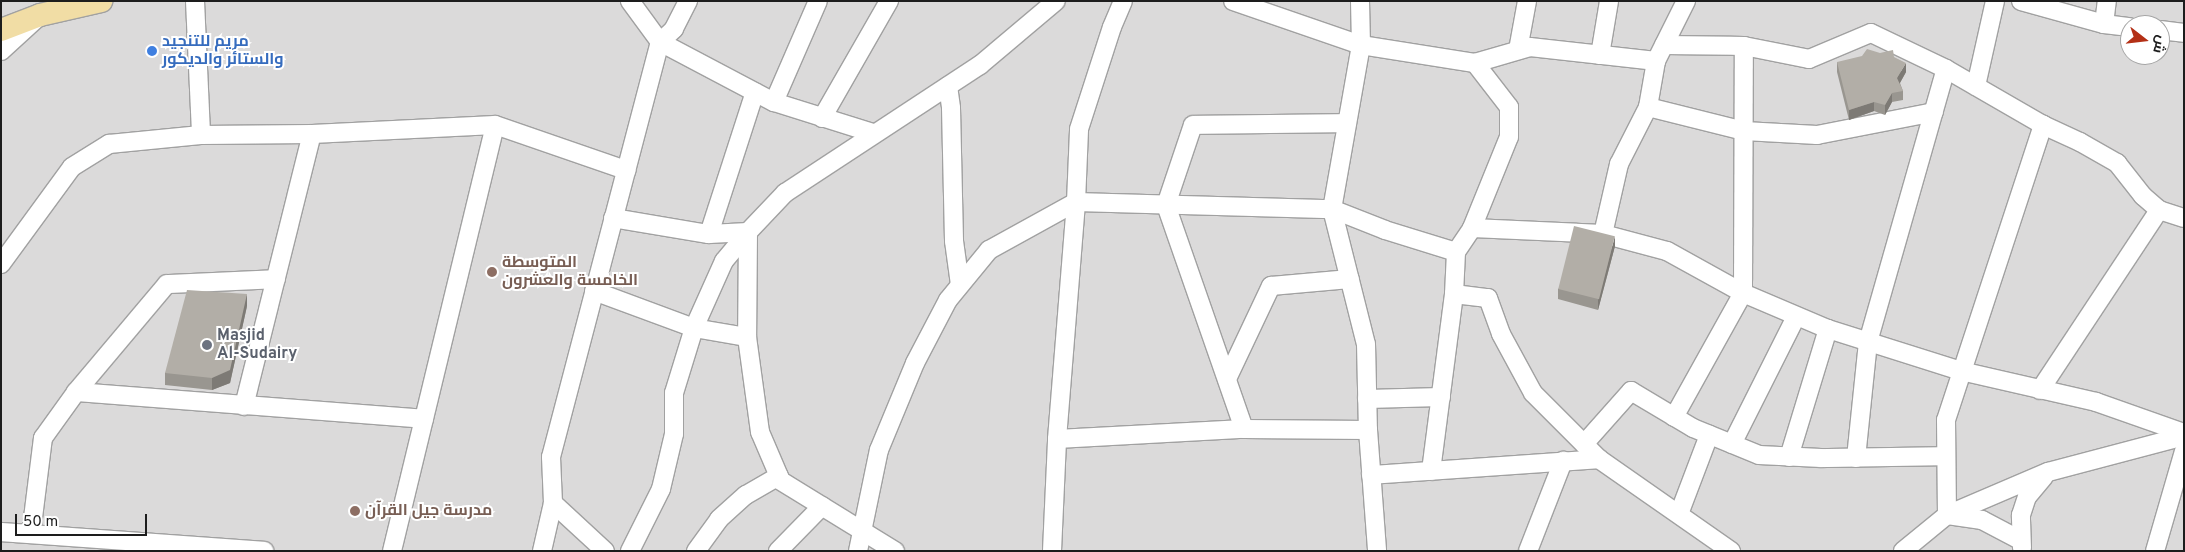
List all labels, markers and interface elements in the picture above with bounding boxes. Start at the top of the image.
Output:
north arrow [2120,15,2170,65]
place label: مريم للتنجيد والستائر والديكور [162,32,284,70]
text: ش [2148,33,2170,55]
marker: مريم للتنجيد والستائر والديكور [146,45,158,57]
place label: المتوسطة الخامسة والعشرون [502,253,638,291]
marker: المتوسطة الخامسة والعشرون [486,266,498,278]
place label: Masjid Al-Sudairy [217,326,297,364]
marker: Masjid Al-Sudairy [201,339,213,351]
place label: مدرسة جيل القرآن [365,501,492,521]
scale bar [18,504,150,536]
marker: مدرسة جيل القرآن [349,505,361,517]
text: 50 m [23,513,58,532]

